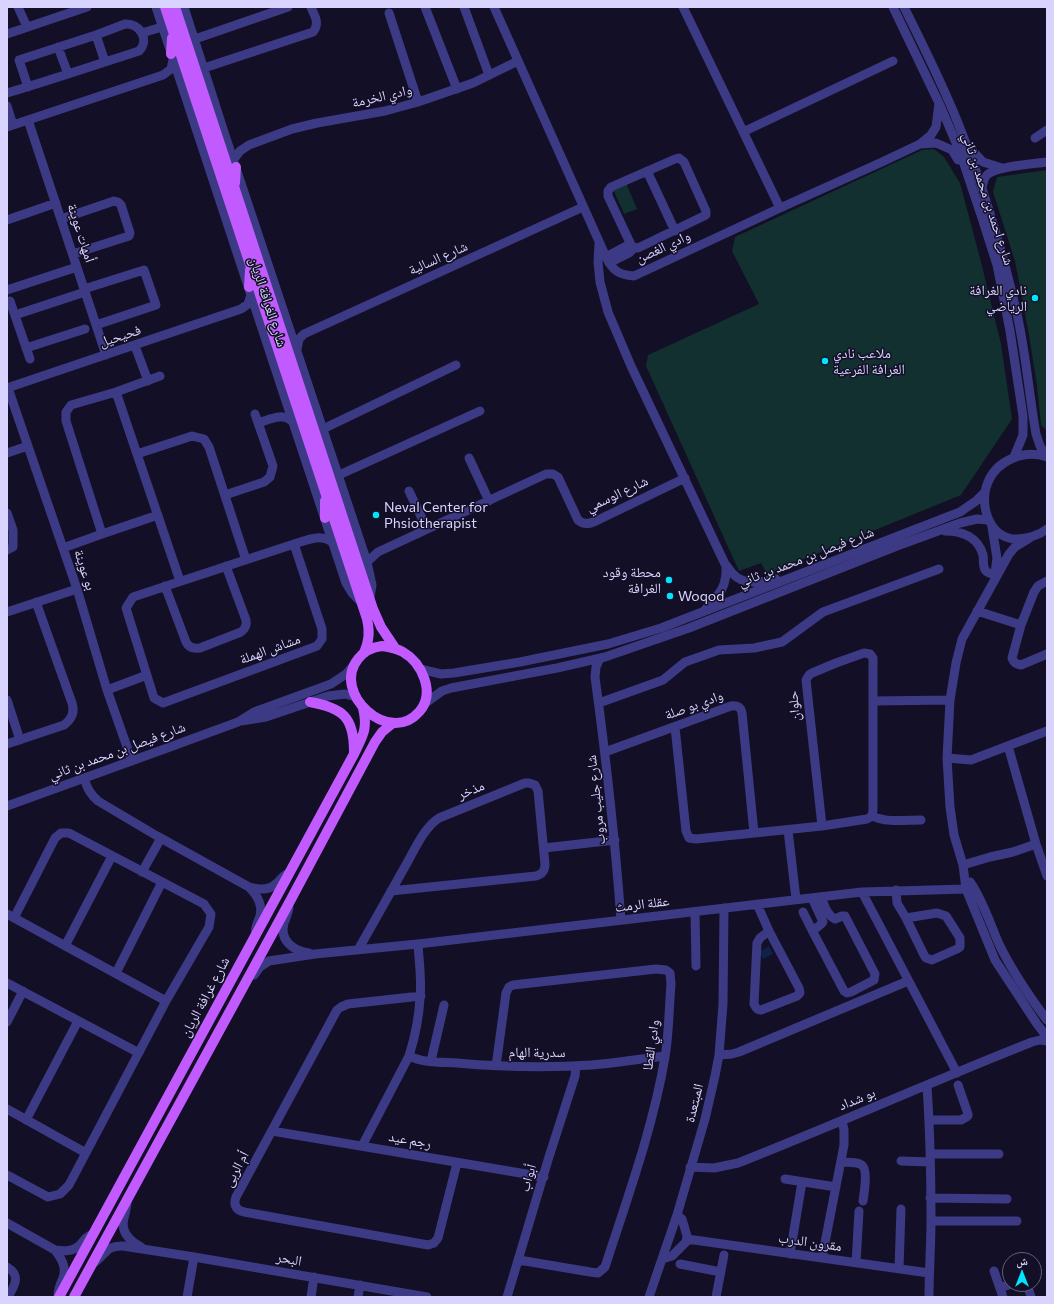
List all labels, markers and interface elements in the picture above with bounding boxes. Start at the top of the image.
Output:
street label: وادي الخرمة [350,81,414,111]
street label: شارع احمد بن محمد بن ثاني [959,130,1017,268]
street label: أمهات عوينة [64,201,98,265]
street label: وادي الغصن [633,227,693,267]
street label: شارع السالية [406,238,470,278]
street label: شارع الغرافة الريان [246,255,290,349]
place label: نادي الغرافة الرياضي [969,282,1027,314]
marker: نادي الغرافة الرياضي [1030,293,1040,303]
street label: فحيحيل [97,321,143,351]
place label: ملاعب نادي الغرافة الفرعية [833,345,905,378]
marker: ملاعب نادي الغرافة الفرعية [820,356,830,366]
street label: شارع الوسمي [583,472,651,516]
place label: Neval Center for Phsiotherapist [384,499,488,532]
marker: Neval Center for Phsiotherapist [371,510,381,520]
street label: شارع فيصل بن محمد بن ثاني [736,523,876,591]
street label: بو عوينة [71,547,99,593]
place label: محطة وقود الغرافة [603,564,661,596]
marker: محطة وقود الغرافة [664,575,674,585]
place label: Woqod [678,588,724,604]
marker: Woqod [665,591,675,601]
street label: مشاش الهملة [237,630,303,668]
street label: وادي بو صلة [663,687,725,723]
street label: حلوان [784,690,804,722]
street label: شارع فيصل بن محمد بن ثاني [46,718,188,784]
street label: شارع جليب مروب [583,754,609,846]
street label: مذخر [455,777,487,803]
street label: عقلة الرمث [614,892,670,916]
street label: شارع غرافة الريان [177,954,233,1040]
street label: وادي القطا [639,1019,663,1071]
street label: سدرية الهام [508,1044,566,1060]
street label: المبتعدة [681,1082,707,1124]
street label: بو شداد [836,1084,878,1114]
street label: رجم عيد [387,1128,433,1152]
street label: أم الربى [220,1148,252,1190]
street label: أبواب [516,1162,540,1194]
street label: مقرون الدرب [777,1229,843,1255]
street label: البحر [275,1249,303,1269]
north arrow [1002,1252,1042,1292]
text: ش [1016,1254,1028,1267]

